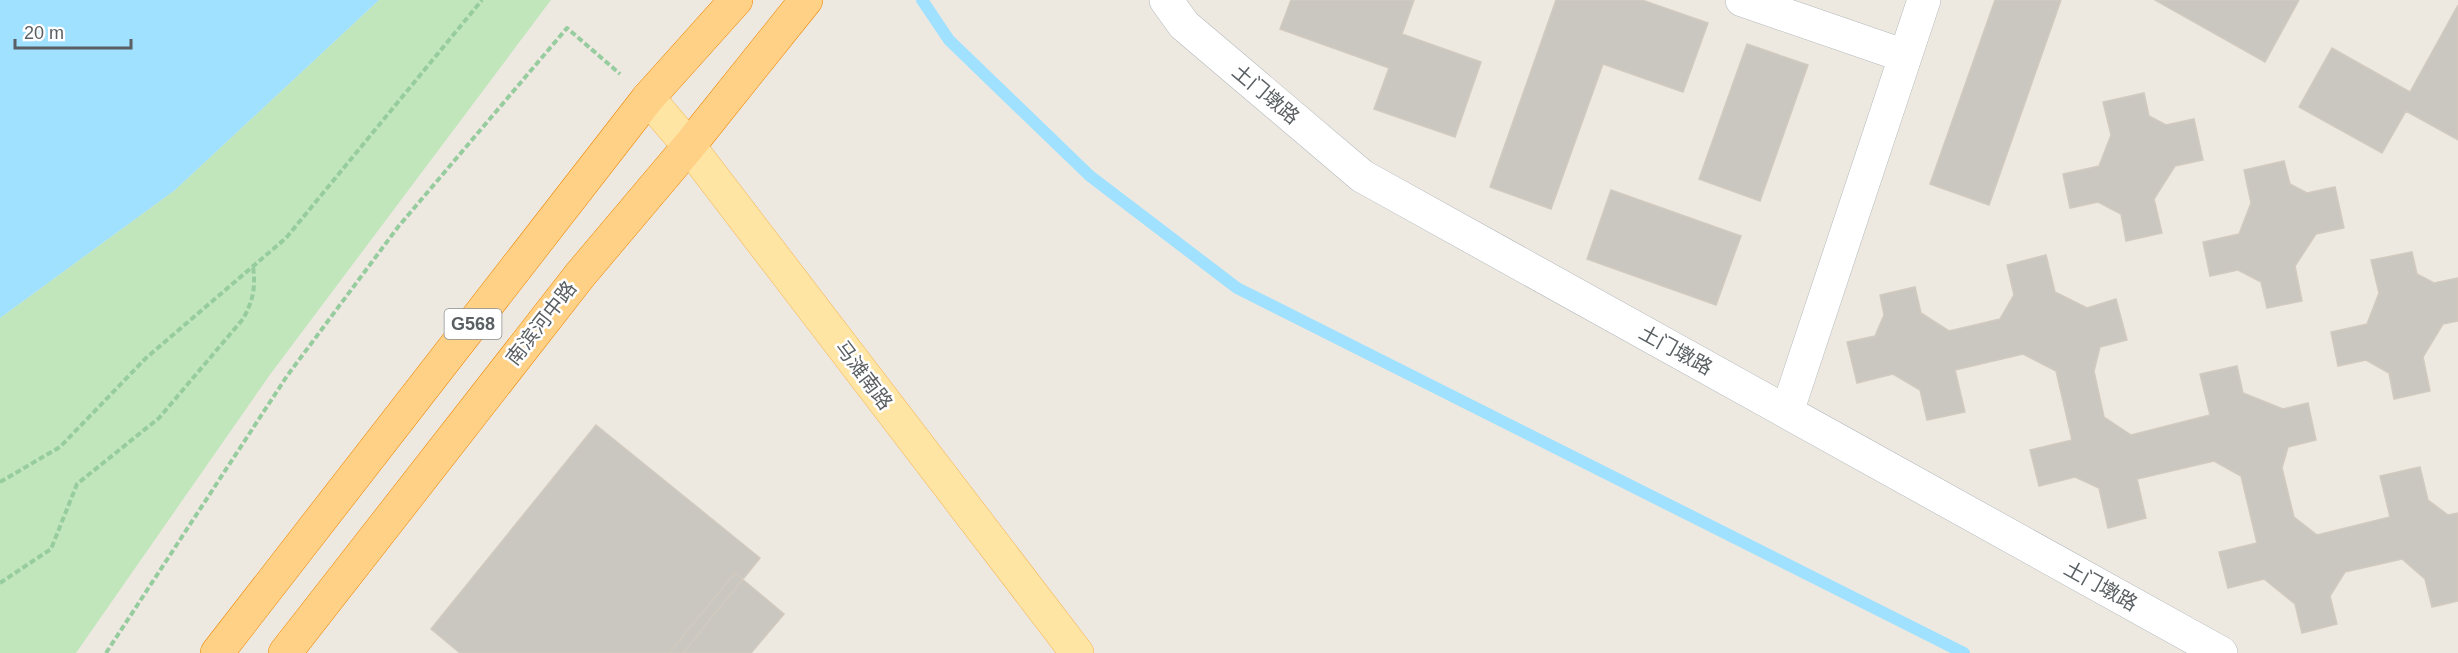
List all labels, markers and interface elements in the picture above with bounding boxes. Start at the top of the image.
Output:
scale bar [15,12,130,50]
text: 20 m [24,23,64,43]
street label: 土门墩路 [1228,60,1304,128]
street label: 南滨河中路 [502,277,580,369]
road number: G568 [444,309,502,339]
street label: 土门墩路 [1636,321,1716,379]
street label: 马滩南路 [831,336,897,414]
street label: 土门墩路 [2061,557,2141,615]

